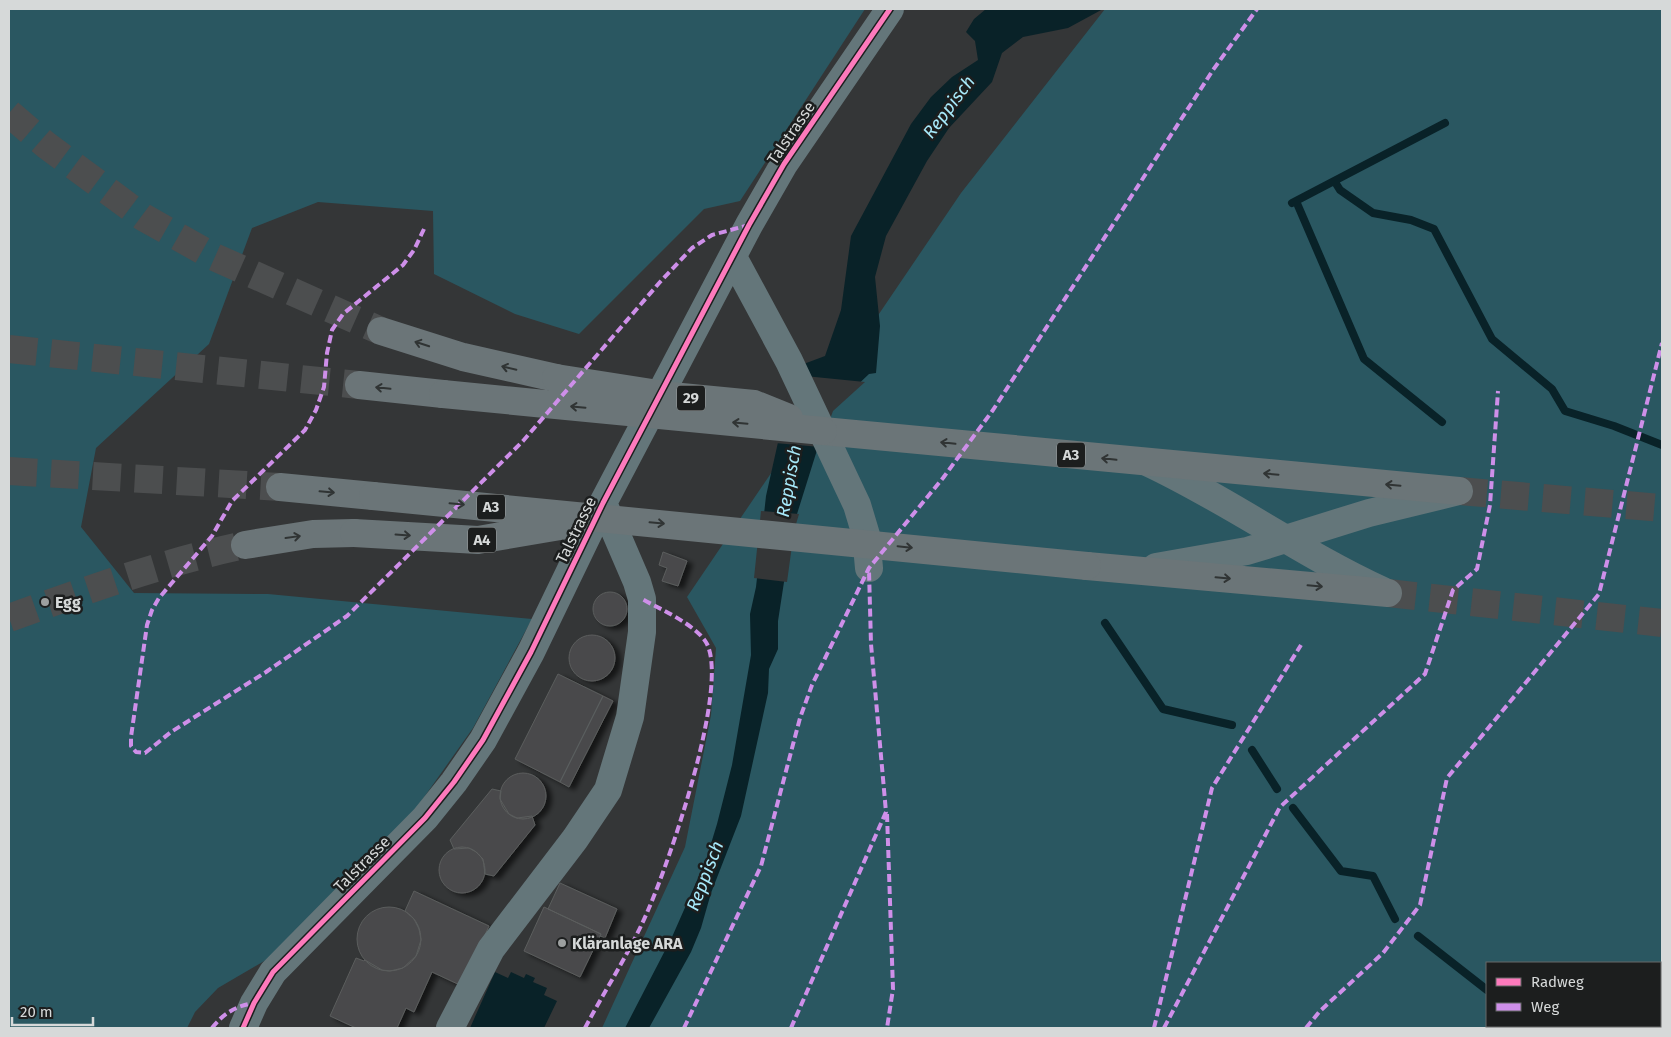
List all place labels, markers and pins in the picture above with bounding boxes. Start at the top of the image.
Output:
place label: Egg [55,593,81,612]
marker: Egg [39,596,51,608]
place label: Kläranlage ARA [572,934,683,953]
marker: Kläranlage ARA [556,937,568,949]

